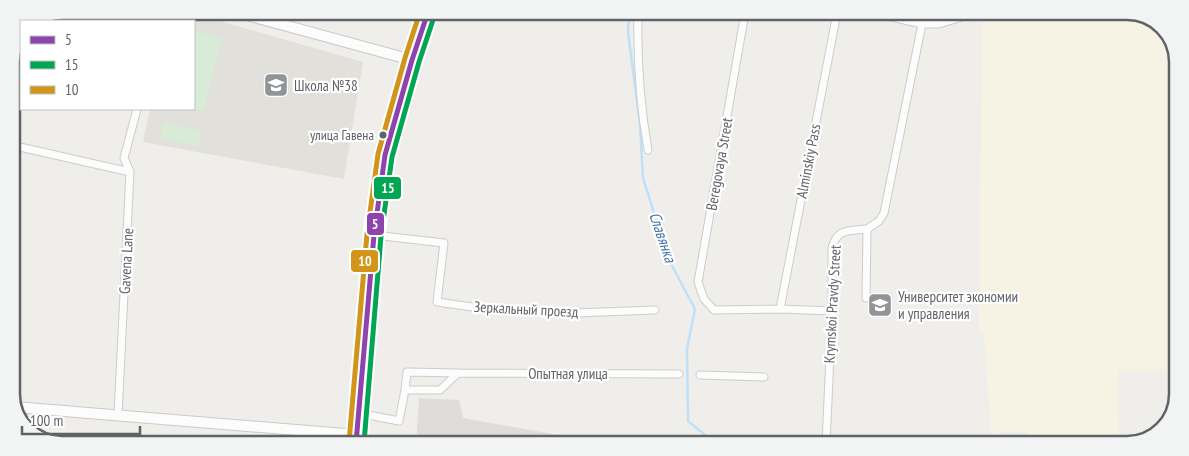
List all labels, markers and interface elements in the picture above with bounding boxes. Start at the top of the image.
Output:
legend [20,20,195,110]
text: 5 [65,30,72,49]
text: 15 [65,55,79,74]
school or university icon: Школа №38 [263,72,289,98]
place label: Школа №38 [294,76,358,95]
text: 10 [65,80,79,99]
street label: Beregovaya Street [701,116,737,212]
street label: Alminskiy Pass [791,122,825,200]
place label: улица Гавена [310,126,374,144]
marker: улица Гавена [378,130,388,140]
line badge: 15 [373,176,402,200]
text: 15 [381,179,395,197]
water label: Славянка [645,209,681,266]
line badge: 5 [366,212,385,236]
text: 5 [372,215,378,233]
street label: Gavena Lane [115,228,137,294]
street label: Krymskoi Pravdy Street [819,244,845,364]
line badge: 10 [350,249,379,273]
text: 10 [358,252,372,270]
place label: Университет экономии и управления [898,287,1018,323]
school or university icon: Университет экономии и управления [867,292,893,318]
street label: Зеркальный проезд [473,297,579,321]
street label: Опытная улица [528,364,608,383]
scale bar [22,404,140,436]
text: 100 m [30,411,63,430]

